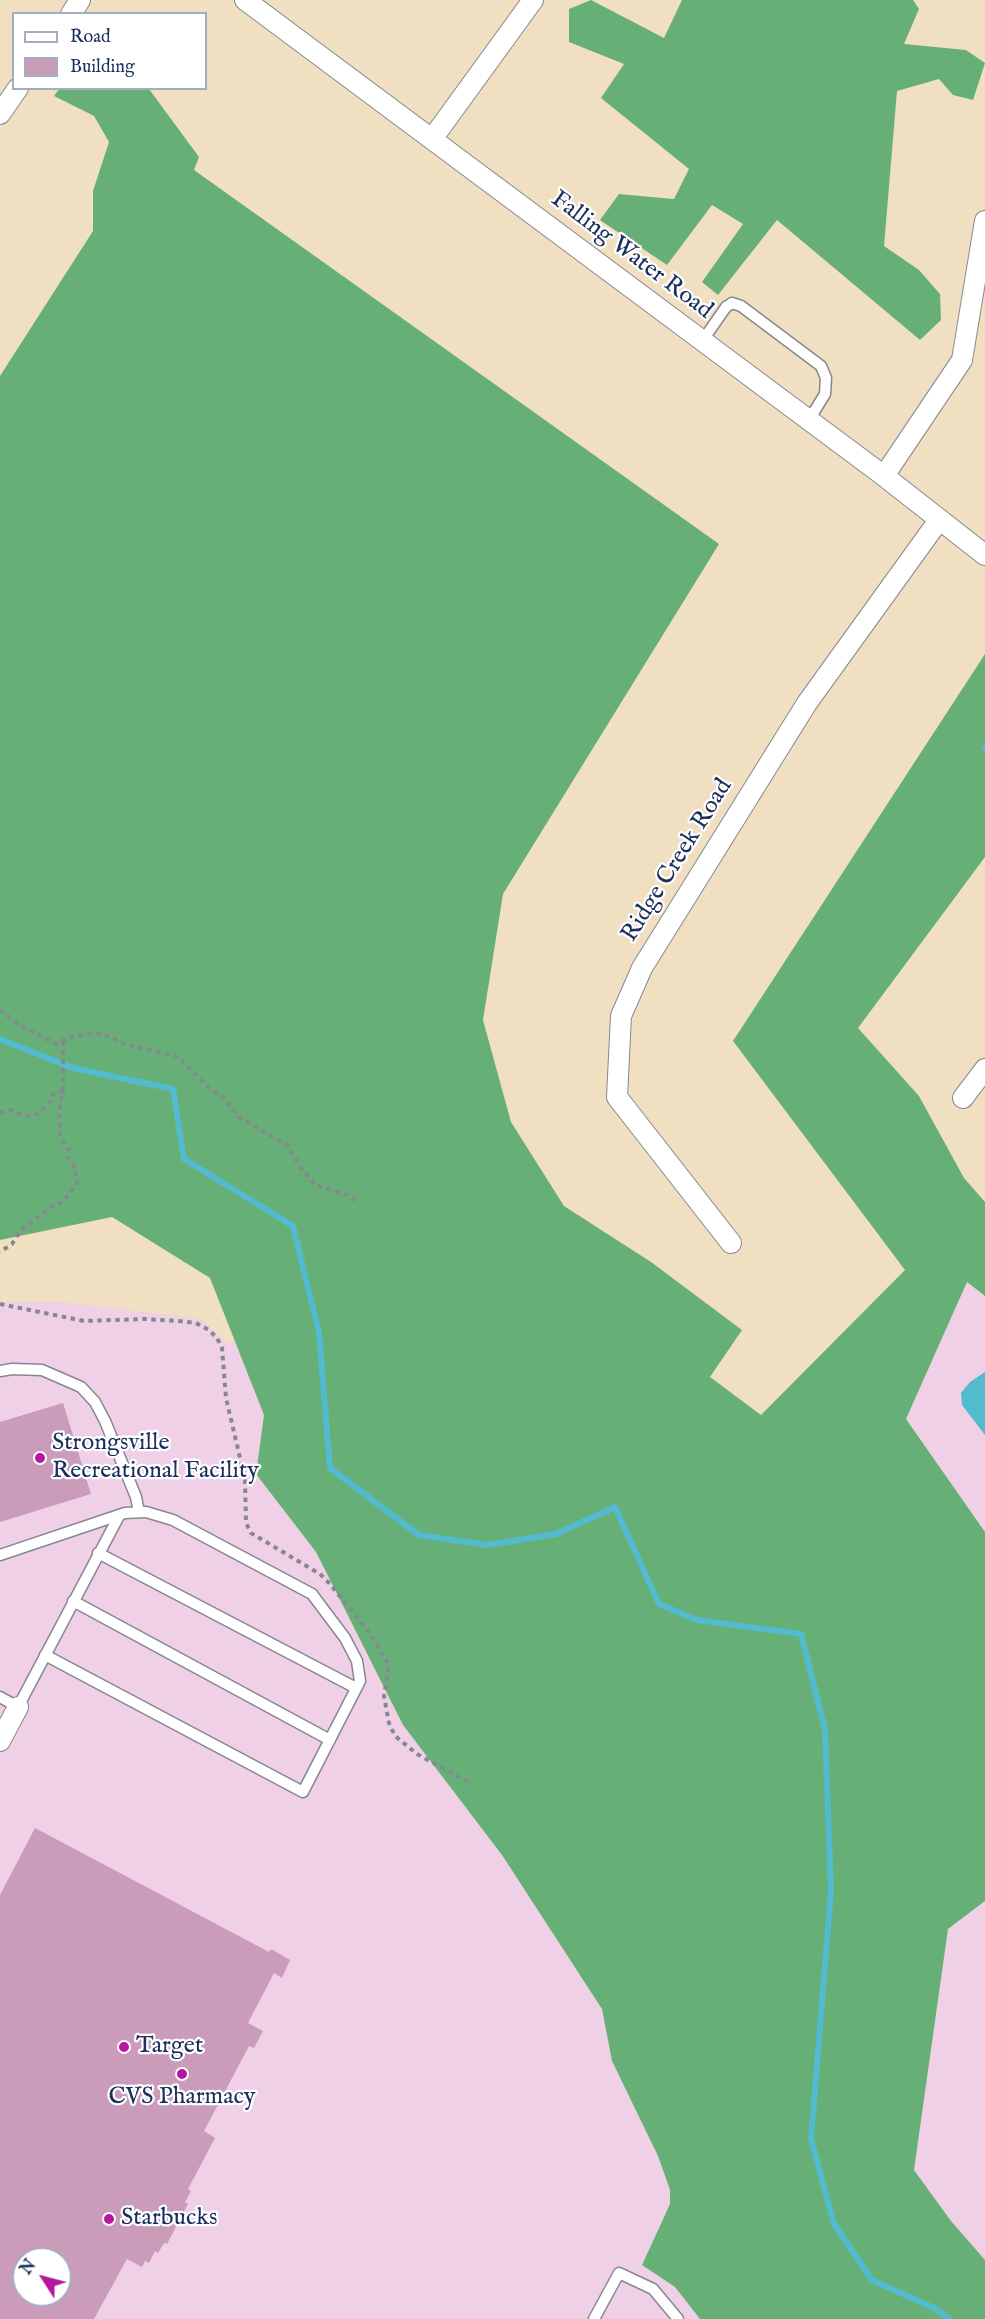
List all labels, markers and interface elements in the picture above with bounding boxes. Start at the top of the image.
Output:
legend [12,12,207,90]
text: Road [70,26,111,49]
text: Building [70,56,135,79]
street label: Falling Water Road [544,186,718,326]
street label: Ridge Creek Road [616,774,740,948]
place label: Strongsville Recreational Facility [52,1430,259,1486]
marker: Strongsville Recreational Facility [33,1451,47,1465]
place label: Target [136,2033,203,2061]
marker: Target [117,2040,131,2054]
marker: CVS Pharmacy [175,2067,189,2081]
place label: CVS Pharmacy [108,2084,256,2112]
place label: Starbucks [121,2205,217,2233]
marker: Starbucks [102,2212,116,2226]
north arrow [12,2247,72,2307]
text: N [17,2256,41,2279]

